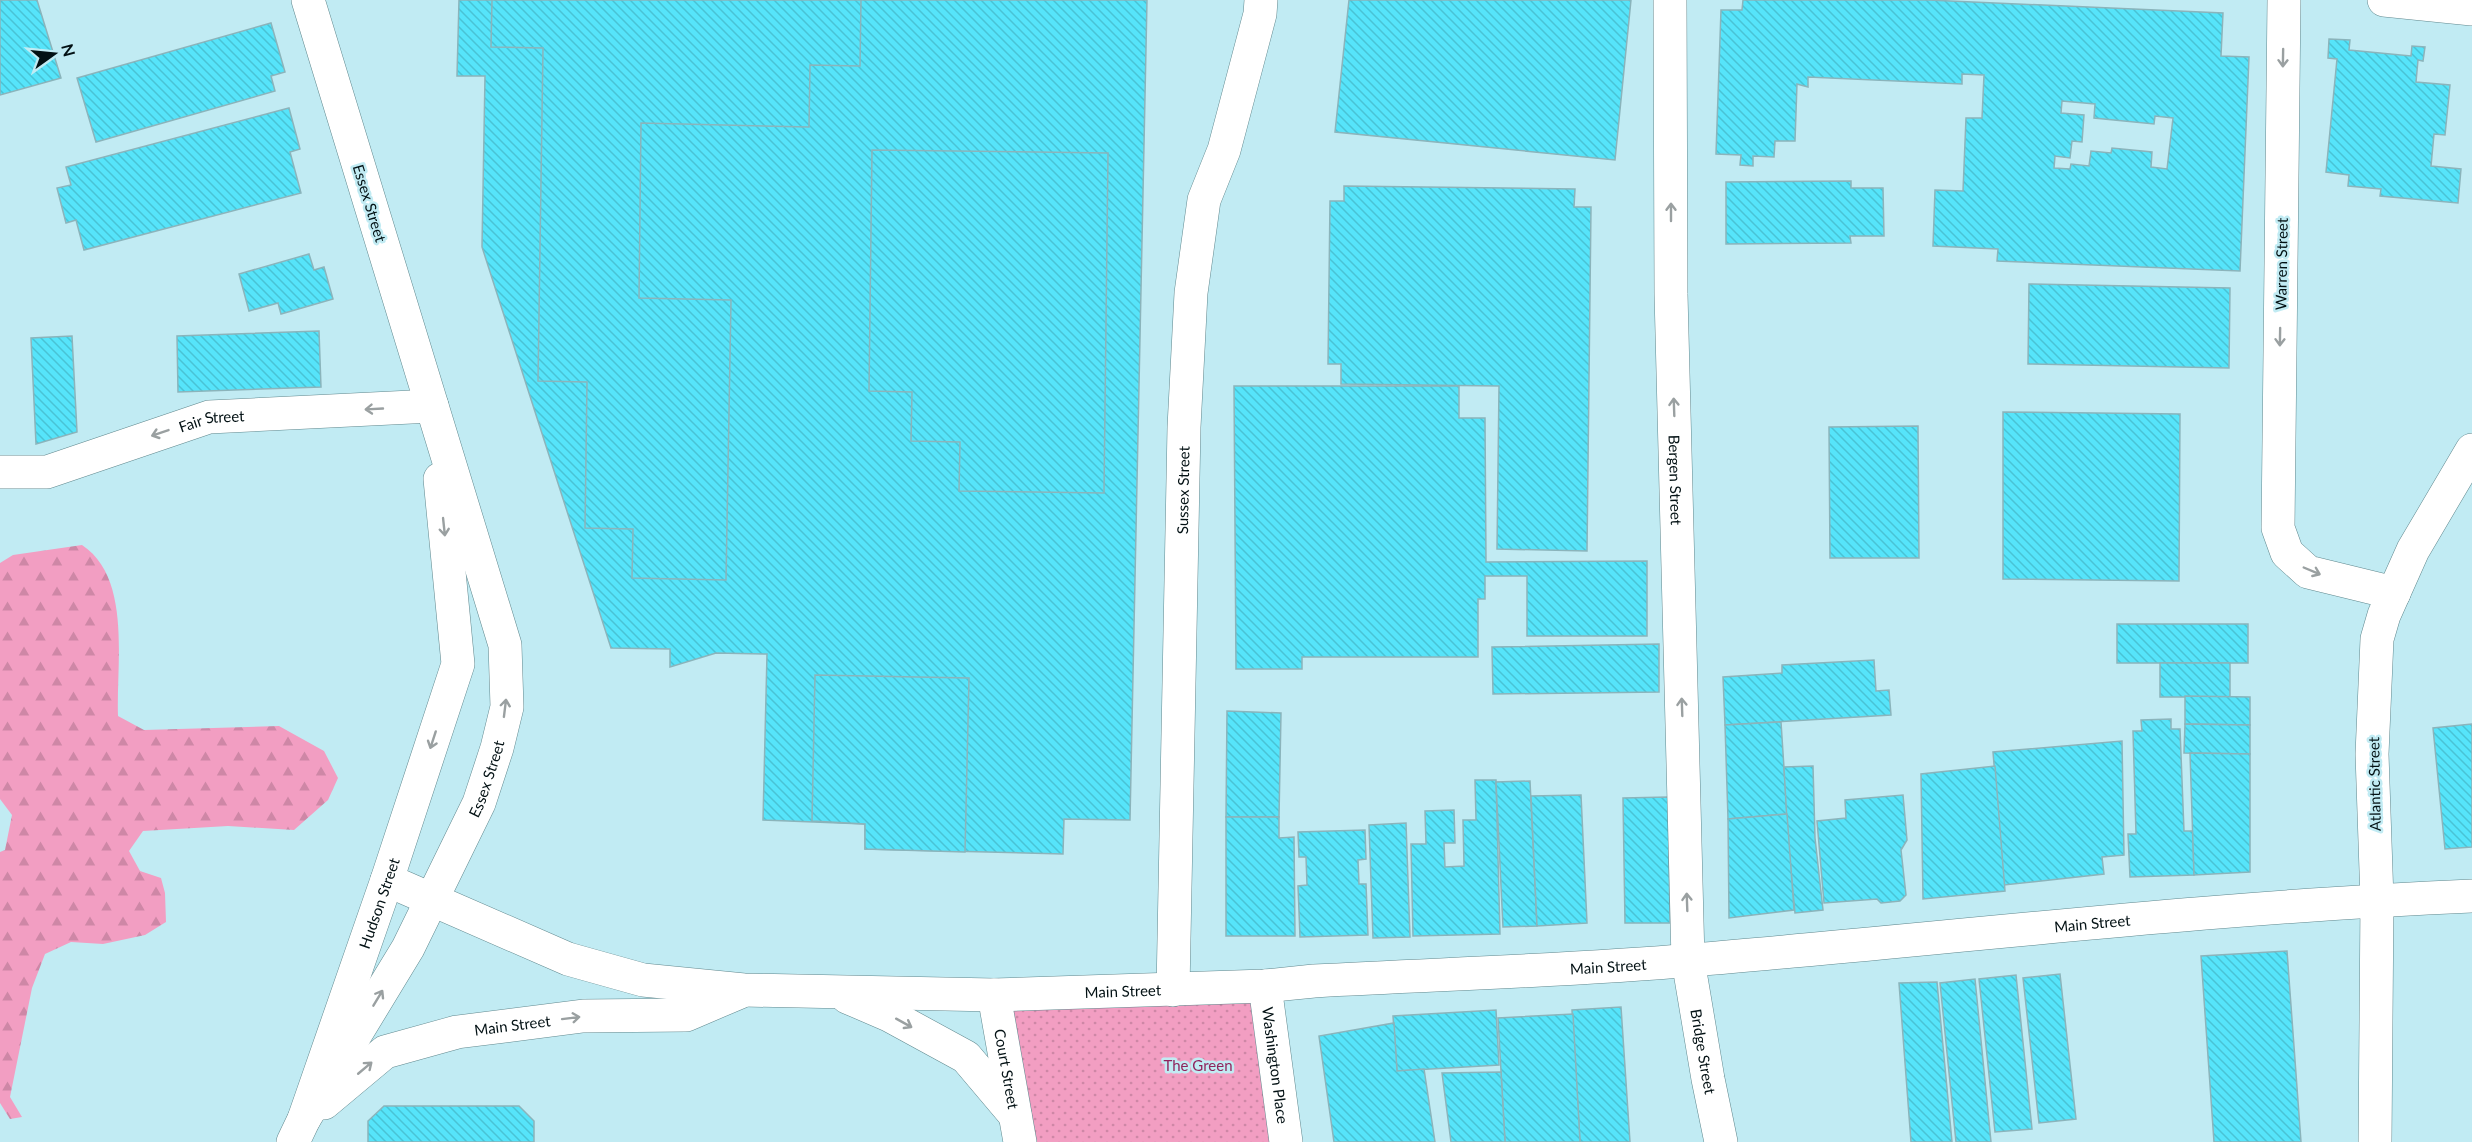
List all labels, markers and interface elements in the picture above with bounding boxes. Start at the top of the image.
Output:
north arrow [24,24,84,84]
text: N [58,42,80,58]
one-way arrow [2277,48,2289,68]
street label: Essex Street [350,162,391,245]
one-way arrow [1665,203,1677,223]
street label: Warren Street [2271,217,2291,310]
one-way arrow [2274,327,2286,347]
one-way arrow [1668,398,1680,418]
one-way arrow [364,403,384,414]
street label: Fair Street [176,406,245,436]
one-way arrow [152,429,170,440]
street label: Bergen Street [1666,435,1686,526]
street label: Sussex Street [1173,445,1193,534]
one-way arrow [439,516,450,536]
one-way arrow [2303,566,2321,577]
one-way arrow [1676,698,1687,718]
one-way arrow [500,699,511,719]
one-way arrow [427,730,438,749]
street label: Atlantic Street [2364,736,2384,831]
street label: Essex Street [464,738,508,820]
street label: Hudson Street [355,855,403,951]
one-way arrow [1681,892,1692,912]
street label: Main Street [2053,911,2132,935]
street label: Main Street [1570,955,1648,978]
street label: Main Street [1084,980,1162,1001]
one-way arrow [371,989,384,1006]
street label: Washington Place [1259,1006,1292,1125]
street label: Bridge Street [1687,1008,1720,1096]
street label: Main Street [473,1011,552,1039]
one-way arrow [561,1012,581,1023]
one-way arrow [895,1017,912,1029]
street label: Court Street [991,1027,1023,1111]
park label: The Green [1163,1056,1233,1074]
one-way arrow [357,1062,373,1075]

